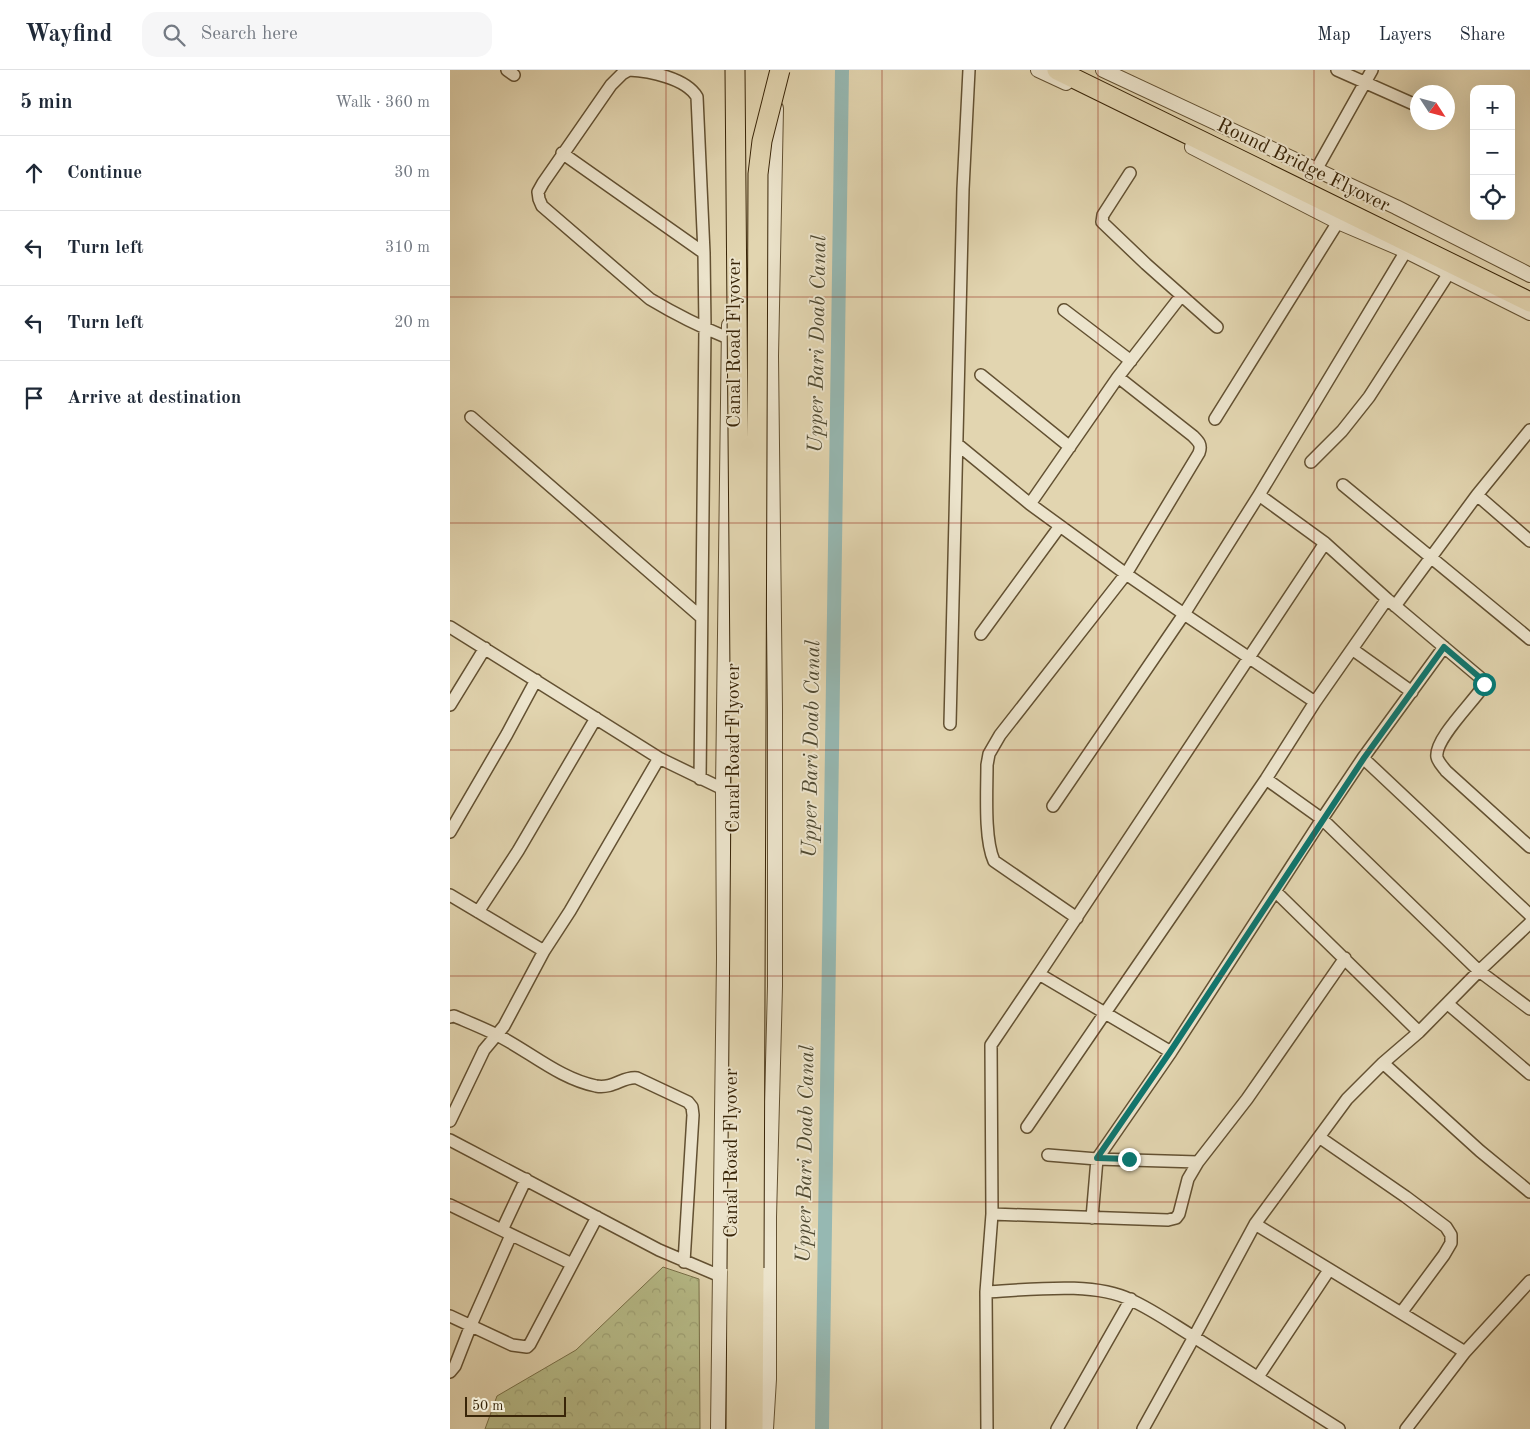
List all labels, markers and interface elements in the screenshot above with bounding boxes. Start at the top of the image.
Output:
search box [142,12,492,57]
icon: search [160,21,188,49]
text: Wayfind [25,23,112,47]
text: Search here [200,25,298,44]
text: Map [1317,26,1351,44]
text: Layers [1379,26,1431,44]
text: Share [1459,26,1505,44]
north arrow [1410,85,1455,130]
map controls [1470,85,1515,220]
button: + [1470,85,1515,130]
text: 5 min [20,92,73,113]
text: Walk · 360 m [335,95,430,111]
street label: Round Bridge Flyover [1213,115,1393,217]
button: − [1470,130,1515,175]
icon: ahead [20,159,48,187]
text: Continue [67,164,142,183]
text: 30 m [394,165,430,181]
button: locate [1470,175,1515,220]
icon: left [20,234,48,262]
water label: Upper Bari Doab Canal [806,235,830,453]
text: Turn left [67,239,144,258]
text: 310 m [385,240,430,256]
street label: Canal Road Flyover [725,258,745,428]
icon: left [20,309,48,337]
text: Turn left [67,314,144,333]
text: 20 m [394,315,430,331]
icon: arrive [20,384,48,412]
text: Arrive at destination [67,389,241,408]
water label: Upper Bari Doab Canal [800,640,824,858]
street label: Canal Road Flyover [724,663,744,833]
route start [1473,673,1496,696]
water label: Upper Bari Doab Canal [794,1045,818,1263]
street label: Canal Road Flyover [722,1068,742,1238]
route end [1118,1148,1141,1171]
scale bar [465,1394,566,1417]
text: 50 m [472,1399,503,1413]

